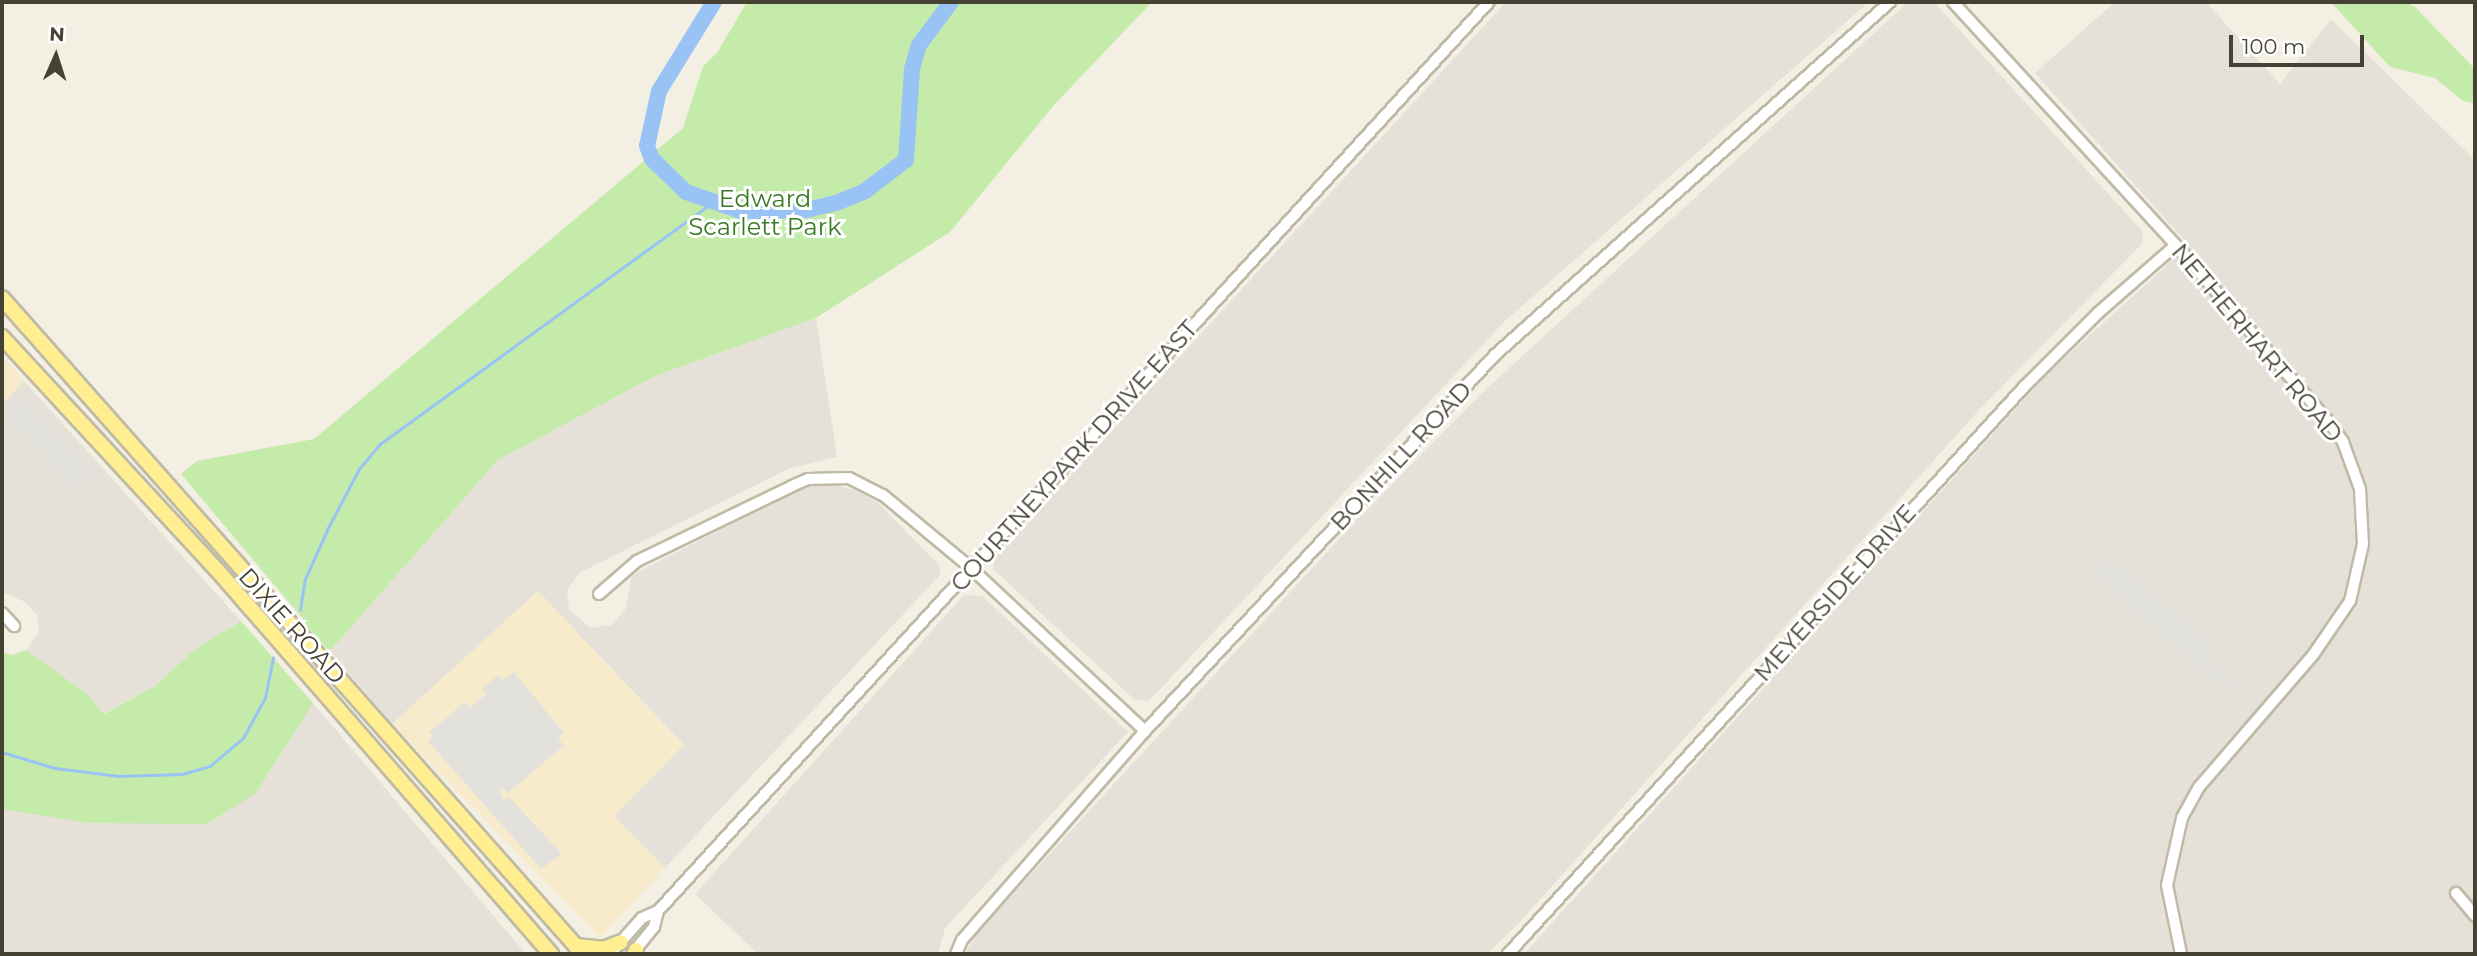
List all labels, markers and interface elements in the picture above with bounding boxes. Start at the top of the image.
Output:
north arrow [21,21,91,91]
scale bar [2232,21,2367,65]
text: N [49,23,65,46]
text: 100 m [2242,34,2305,59]
park label: Edward Scarlett Park [688,185,842,241]
street label: NETHERHART ROAD [2165,238,2349,448]
street label: COURTNEYPARK DRIVE EAST [945,315,1203,597]
street label: BONHILL ROAD [1325,375,1477,537]
street label: MEYERSIDE DRIVE [1748,499,1922,687]
street label: DIXIE ROAD [233,562,351,690]

